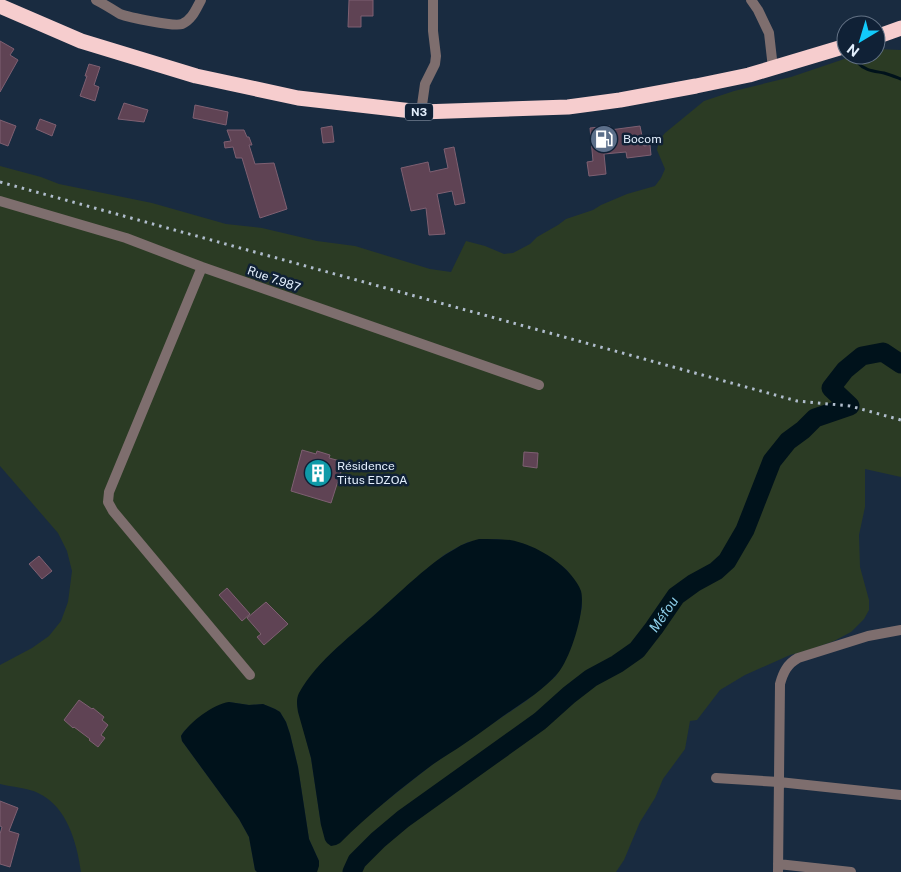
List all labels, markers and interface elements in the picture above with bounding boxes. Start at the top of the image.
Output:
north arrow [836,15,886,65]
text: N [844,41,862,60]
road number: N3 [405,104,433,120]
fuel station icon: Bocom [589,124,619,154]
place label: Bocom [623,132,662,146]
street label: Rue 7.987 [246,263,302,295]
building icon: Résidence Titus EDZOA [303,458,333,488]
place label: Résidence Titus EDZOA [337,459,408,487]
water label: Méfou [646,593,681,635]

